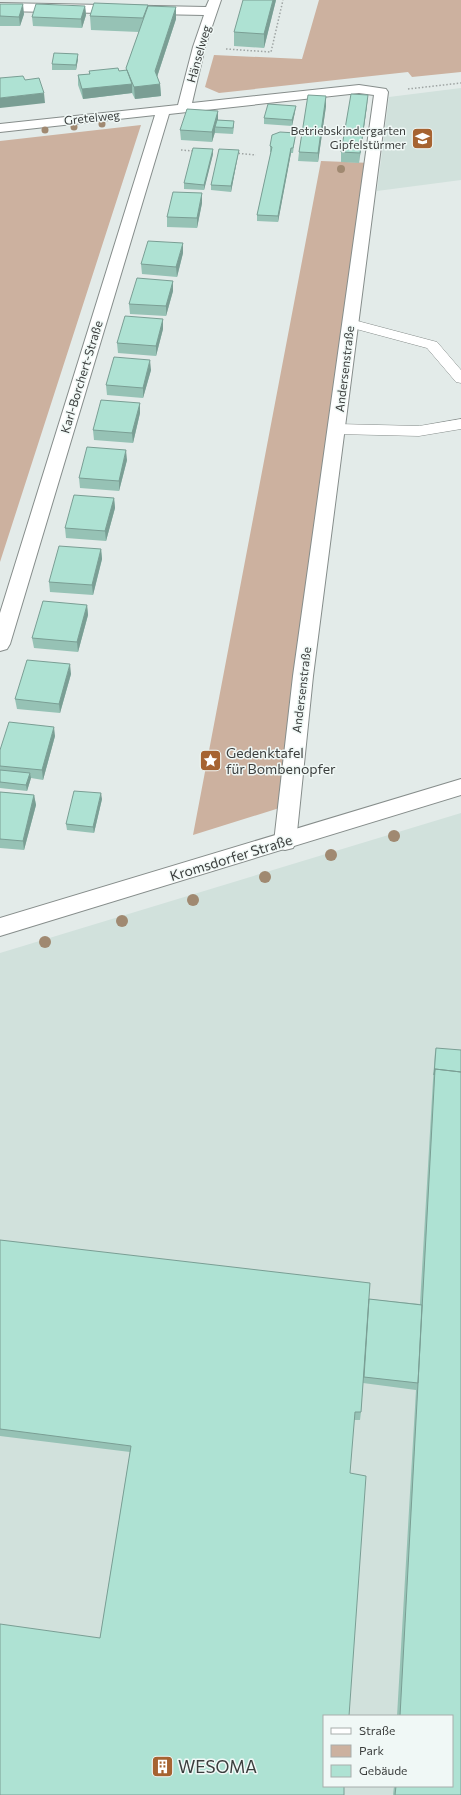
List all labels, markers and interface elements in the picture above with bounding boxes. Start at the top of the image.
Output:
street label: Hänselweg [183,23,213,84]
street label: Gretelweg [63,107,121,127]
place label: Betriebskindergarten Gipfelstürmer [290,123,406,151]
school or university icon: Betriebskindergarten Gipfelstürmer [409,125,435,151]
street label: Karl-Borchert-Straße [57,319,105,435]
street label: Andersenstraße [332,325,356,413]
street label: Andersenstraße [289,646,313,734]
place label: Gedenktafel für Bombenopfer [226,744,336,777]
place icon: Gedenktafel für Bombenopfer [198,748,224,774]
street label: Kromsdorfer Straße [168,831,294,884]
legend [323,1715,453,1787]
text: Straße [359,1723,395,1737]
text: Park [359,1743,385,1757]
building icon: WESOMA [149,1754,175,1780]
place label: WESOMA [178,1756,257,1777]
text: Gebäude [359,1763,407,1777]

